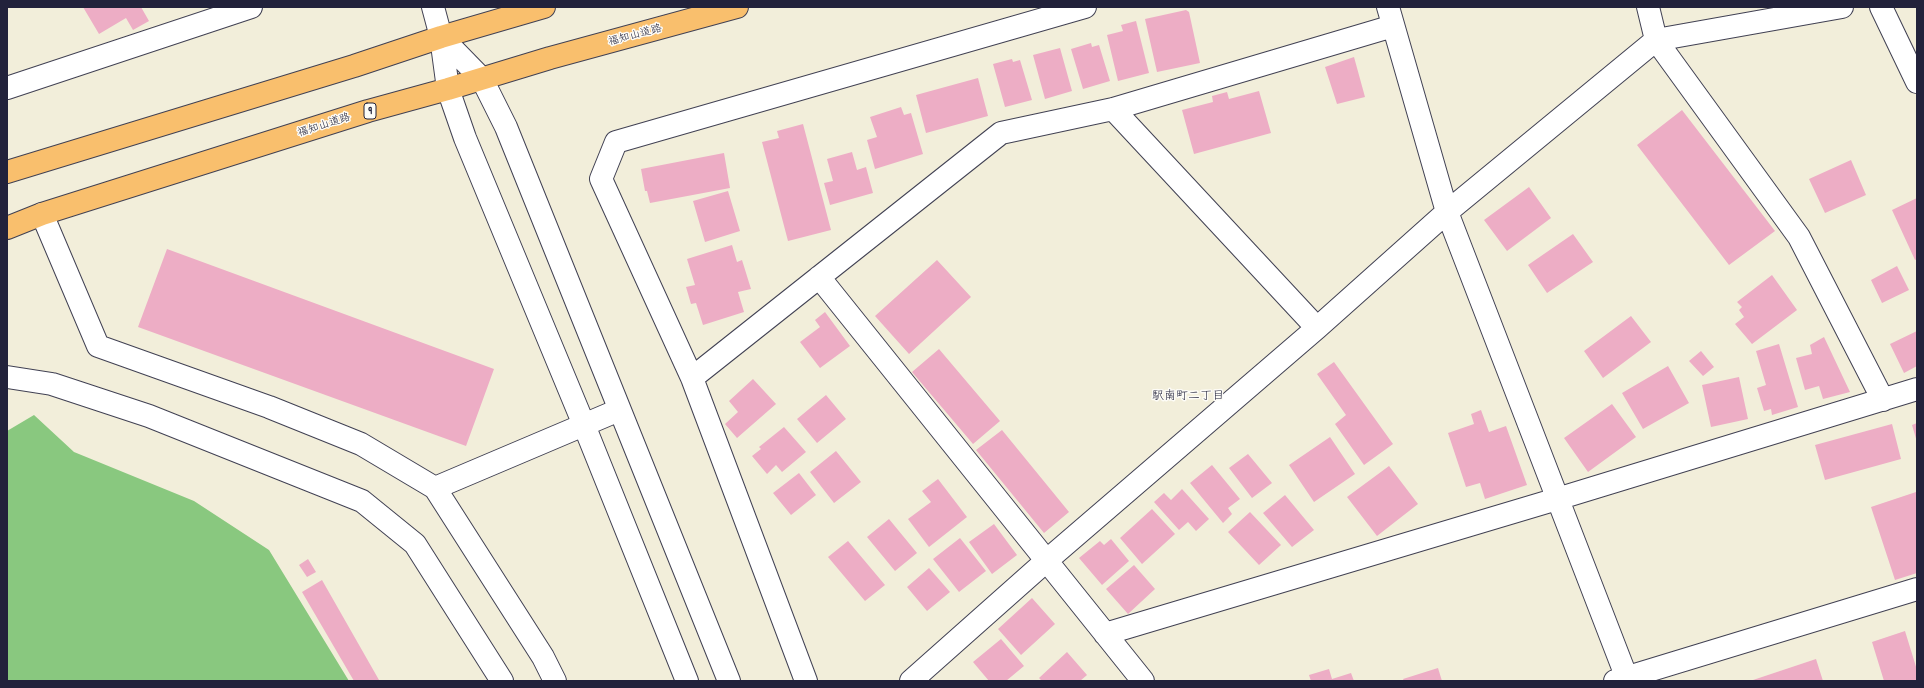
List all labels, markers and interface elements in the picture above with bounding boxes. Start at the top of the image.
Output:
street label: 福知山道路 [607,22,663,48]
road number: 9 [364,103,376,119]
street label: 福知山道路 [296,110,352,140]
district label: 駅南町二丁目 [1152,389,1224,403]

